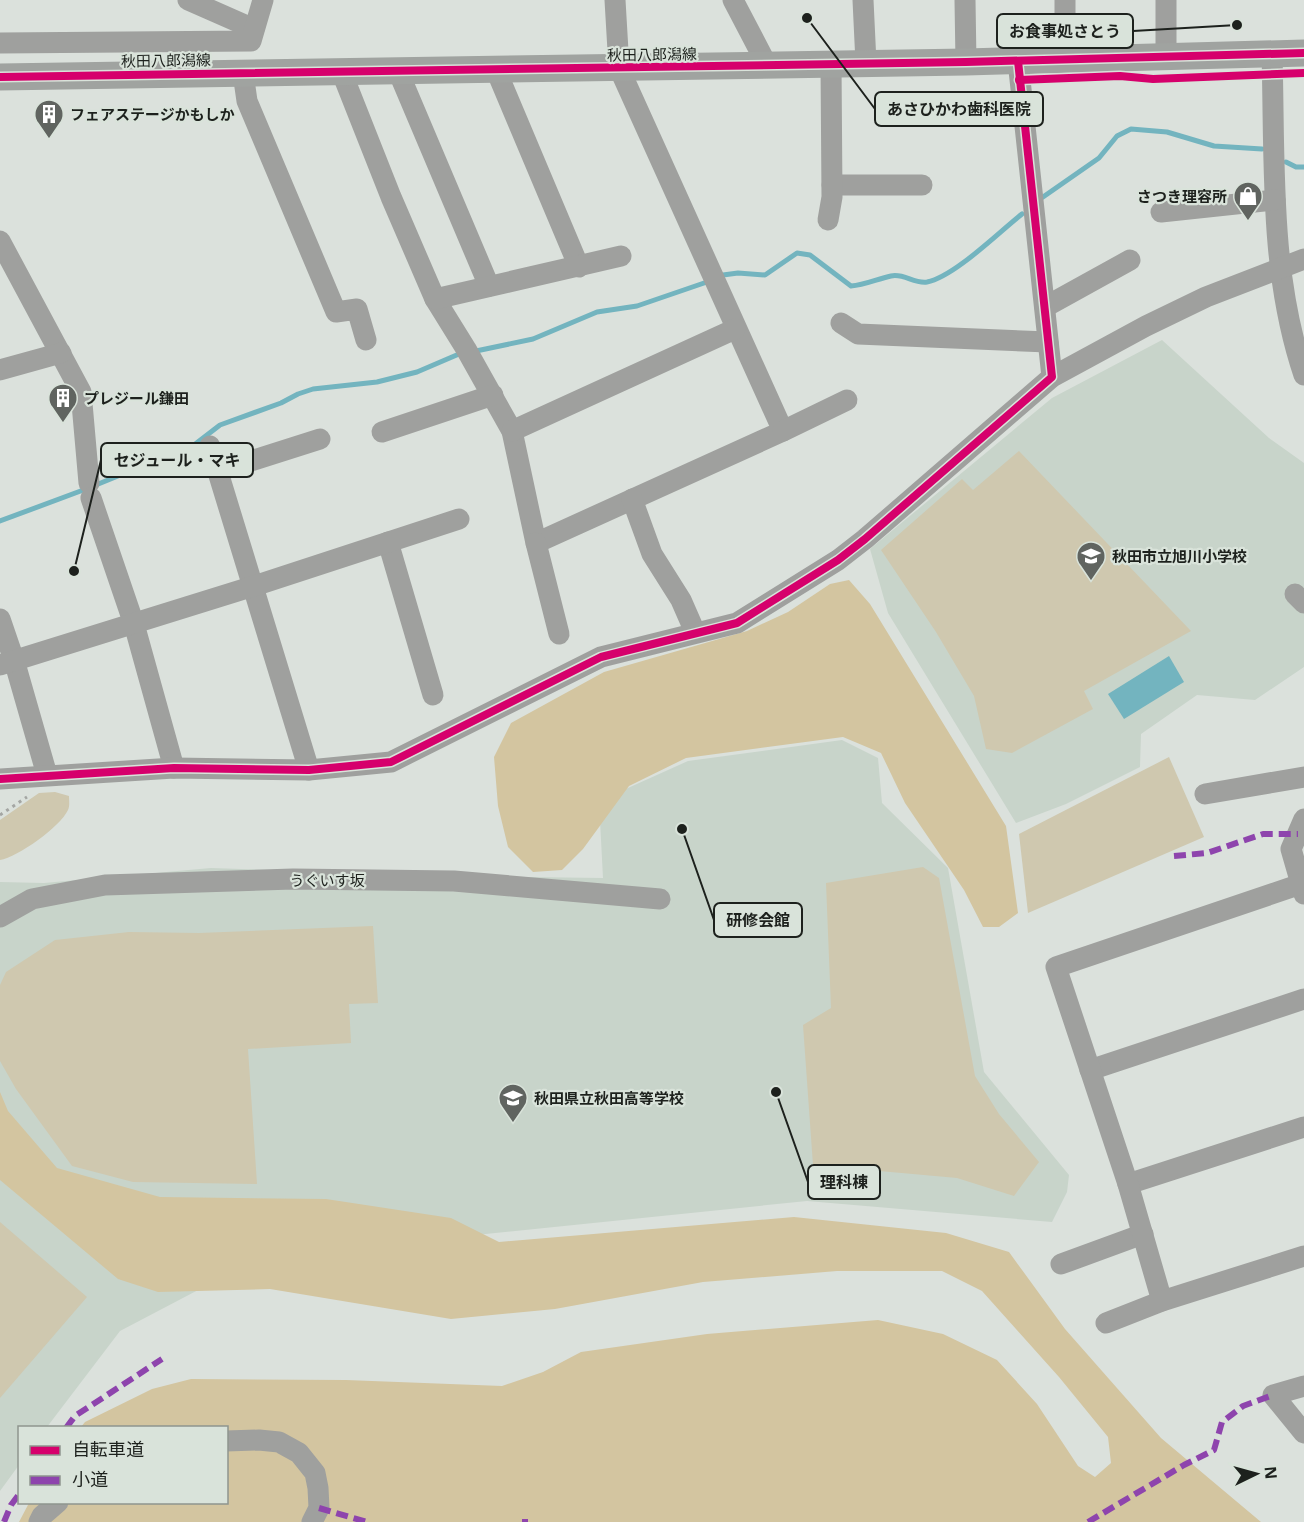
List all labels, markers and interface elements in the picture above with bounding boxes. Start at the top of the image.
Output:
callout: お食事処さとう [997,14,1133,48]
text: お食事処さとう [1009,20,1121,42]
street label: 秋田八郎潟線 [607,43,697,65]
street label: 秋田八郎潟線 [121,49,211,71]
callout: あさひかわ歯科医院 [875,92,1043,126]
building icon: フェアステージかもしか [33,98,65,140]
text: あさひかわ歯科医院 [887,98,1031,120]
place label: フェアステージかもしか [70,104,235,124]
shop icon: さつき理容所 [1232,180,1264,222]
place label: さつき理容所 [1137,186,1227,206]
building icon: プレジール鎌田 [47,382,79,424]
place label: プレジール鎌田 [84,388,189,408]
callout: セジュール・マキ [101,443,253,477]
text: セジュール・マキ [114,449,240,471]
school or university icon: 秋田市立旭川小学校 [1075,540,1107,582]
place label: 秋田市立旭川小学校 [1112,546,1247,566]
street label: うぐいす坂 [289,870,365,890]
callout: 研修会館 [714,903,802,937]
text: 研修会館 [726,909,790,931]
school or university icon: 秋田県立秋田高等学校 [497,1082,529,1124]
place label: 秋田県立秋田高等学校 [534,1088,684,1108]
callout: 理科棟 [808,1165,880,1199]
text: 理科棟 [820,1171,868,1193]
legend [18,1426,228,1504]
text: 自転車道 [72,1437,144,1461]
north arrow [1226,1444,1286,1504]
text: N [1259,1465,1282,1480]
text: 小道 [72,1467,108,1491]

